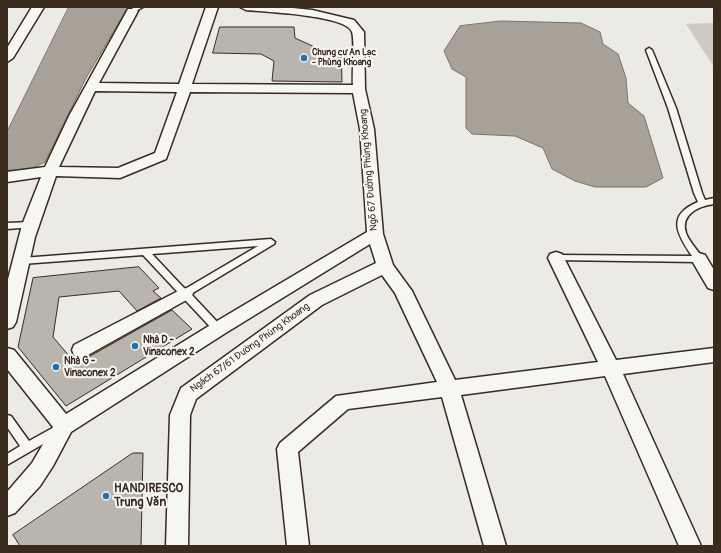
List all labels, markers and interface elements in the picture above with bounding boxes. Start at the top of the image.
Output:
place label: Chung cư An Lạc - Phùng Khoang [312,48,376,69]
marker: Chung cư An Lạc - Phùng Khoang [299,53,309,63]
street label: Ngõ 67 Đường Phùng Khoang [358,109,380,231]
street label: Ngách 67/61 Đường Phùng Khoang [188,301,312,395]
place label: Nhà D - Vinaconex 2 [143,334,195,358]
marker: Nhà D - Vinaconex 2 [130,341,140,351]
place label: Nhà G - Vinaconex 2 [64,355,116,378]
marker: Nhà G - Vinaconex 2 [51,362,61,372]
place label: HANDIRESCO Trung Văn [114,482,183,510]
marker: HANDIRESCO Trung Văn [101,491,111,501]

